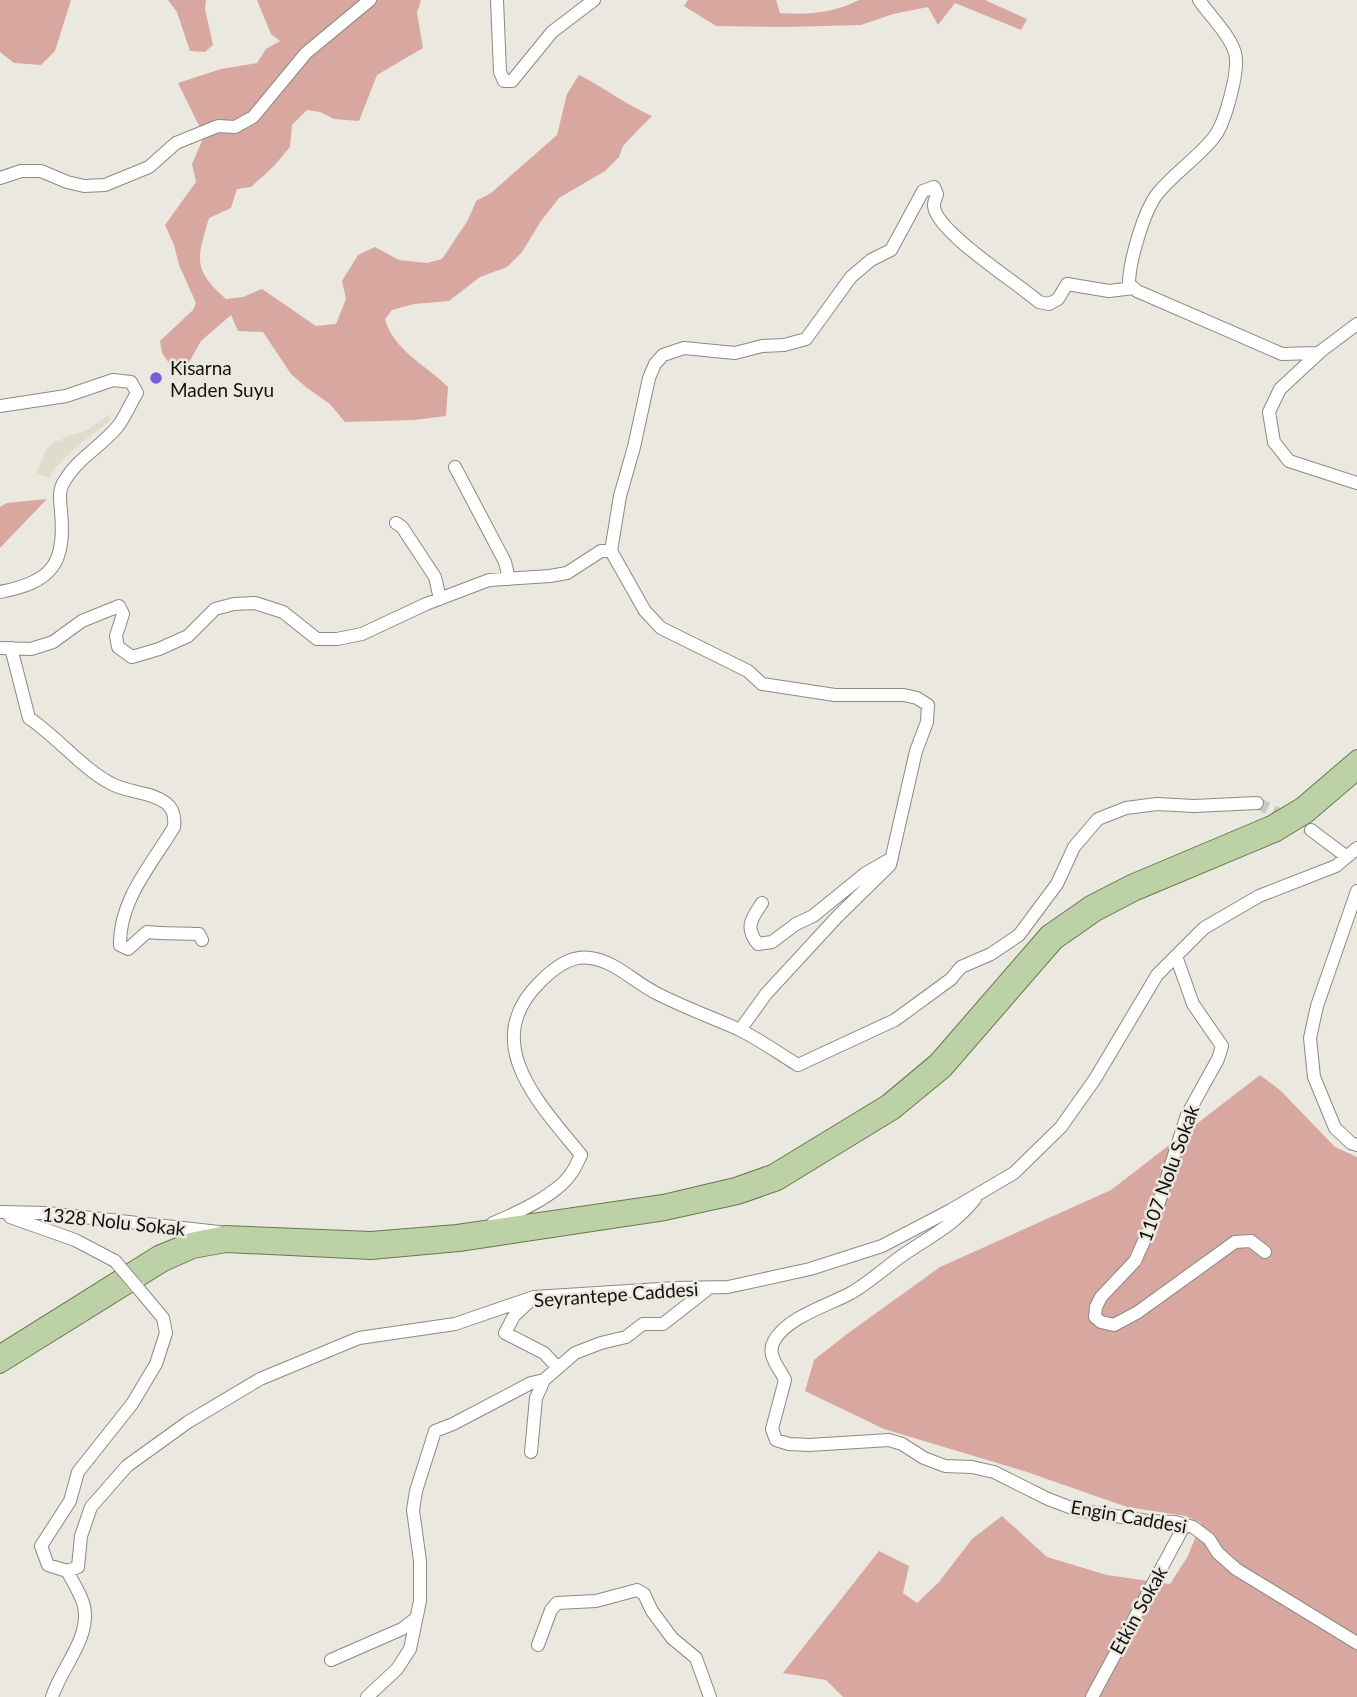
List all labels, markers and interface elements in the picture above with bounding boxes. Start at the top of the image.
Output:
place label: Kisarna Maden Suyu [170,356,274,401]
marker: Kisarna Maden Suyu [148,370,164,386]
street label: 1107 Nolu Sokak [1133,1101,1203,1244]
street label: 1328 Nolu Sokak [41,1202,187,1240]
street label: Seyrantepe Caddesi [533,1277,699,1311]
street label: Engin Caddesi [1069,1494,1189,1538]
street label: Etkin Sokak [1104,1562,1172,1658]

